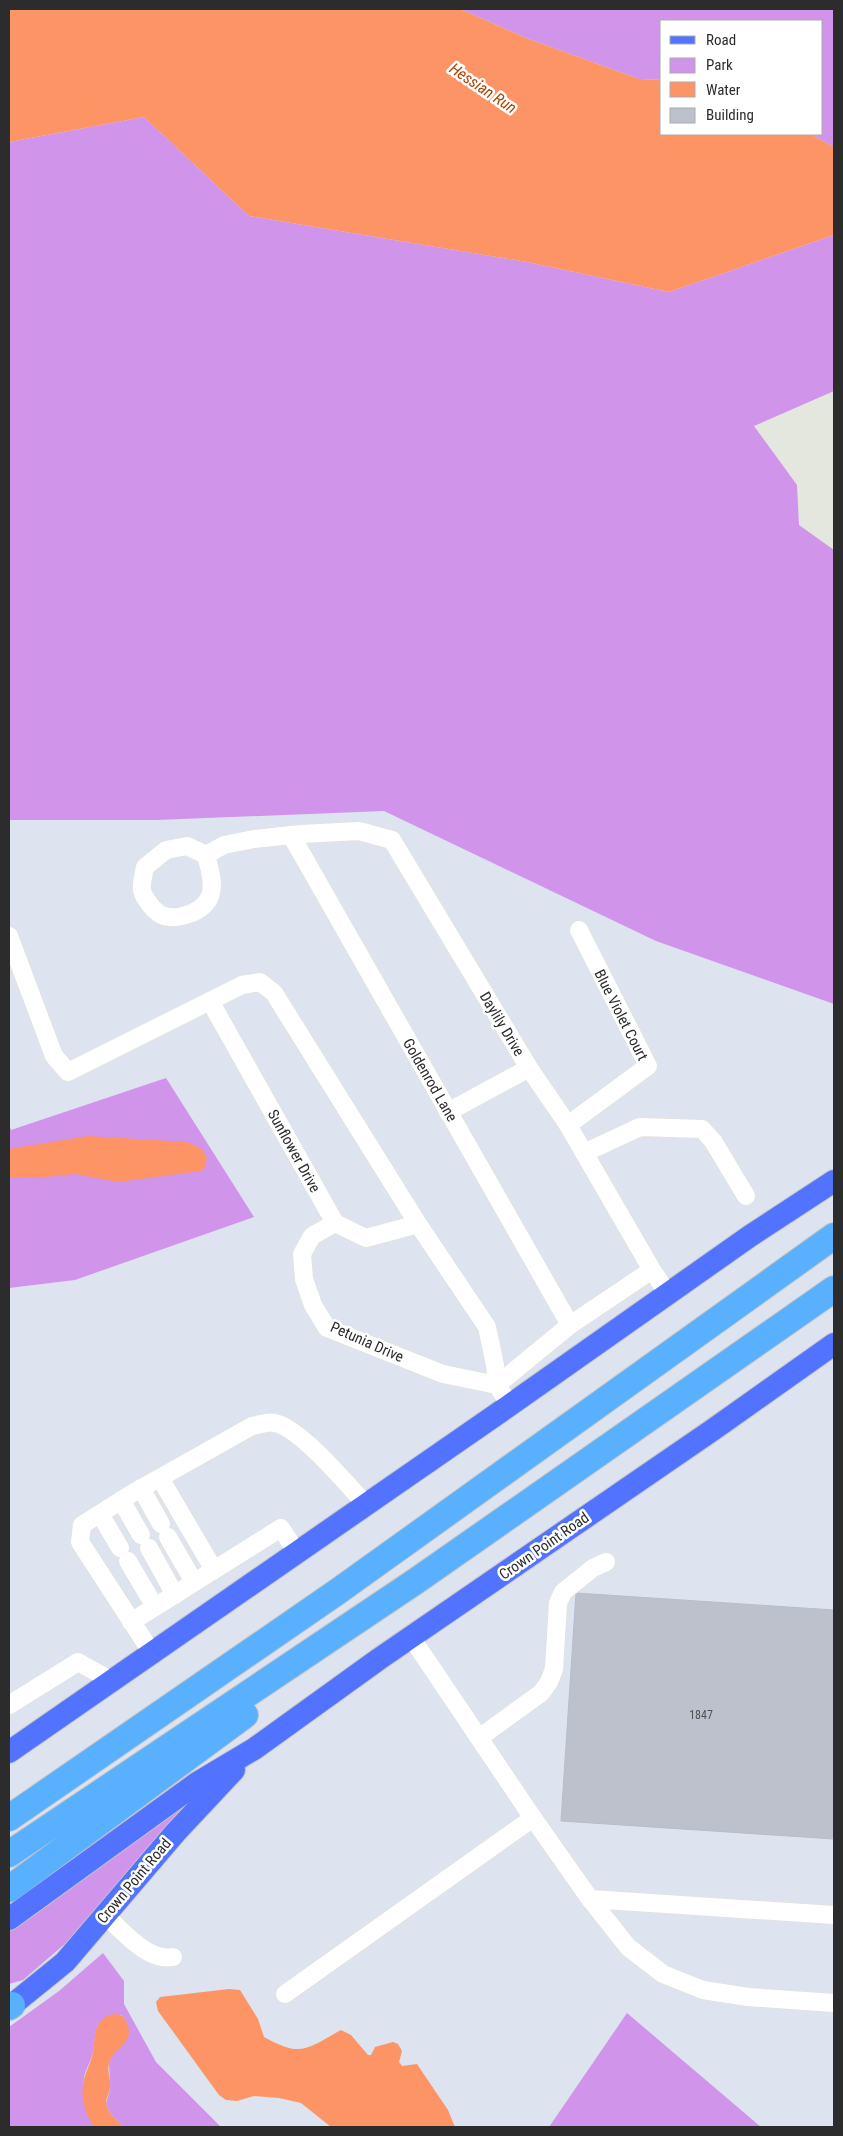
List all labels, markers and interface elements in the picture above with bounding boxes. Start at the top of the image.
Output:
legend [660,20,823,135]
text: Road [706,31,736,49]
text: Park [706,56,733,74]
water label: Hessian Run [446,59,520,117]
text: Water [706,81,741,99]
text: Building [706,106,754,124]
street label: Blue Violet Court [590,966,652,1064]
street label: Daylily Drive [476,989,528,1059]
street label: Goldenrod Lane [399,1035,461,1125]
street label: Sunflower Drive [264,1106,324,1196]
street label: Petunia Drive [328,1318,406,1366]
street label: Crown Point Road [496,1508,592,1584]
house number: 1847 [689,1708,713,1722]
street label: Crown Point Road [93,1835,175,1927]

